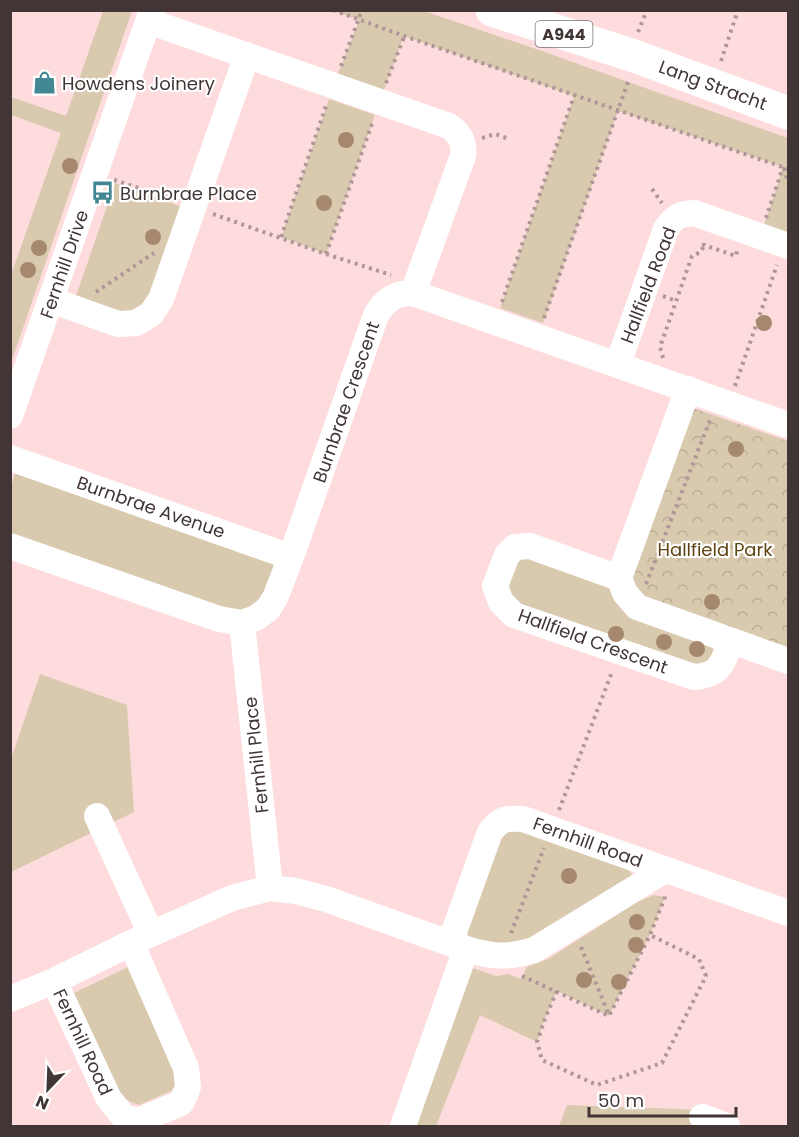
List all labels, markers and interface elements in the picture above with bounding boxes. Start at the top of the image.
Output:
road number: A944 [536,21,592,47]
street label: Lang Stracht [655,54,771,116]
shop icon: Howdens Joinery [31,70,57,96]
place label: Howdens Joinery [62,71,215,96]
bus stop icon: Burnbrae Place [89,180,115,206]
place label: Burnbrae Place [120,181,257,206]
street label: Fernhill Drive [34,206,94,322]
street label: Hallfield Road [614,223,682,347]
street label: Burnbrae Crescent [307,318,385,486]
street label: Burnbrae Avenue [73,470,229,544]
park label: Hallfield Park [658,537,773,562]
street label: Hallfield Crescent [515,602,671,680]
street label: Fernhill Place [237,695,275,815]
street label: Fernhill Road [530,811,646,873]
street label: Fernhill Road [47,985,119,1099]
north arrow [18,1059,78,1119]
scale bar [589,1080,736,1118]
text: 50 m [598,1088,644,1113]
text: N [32,1089,52,1115]

